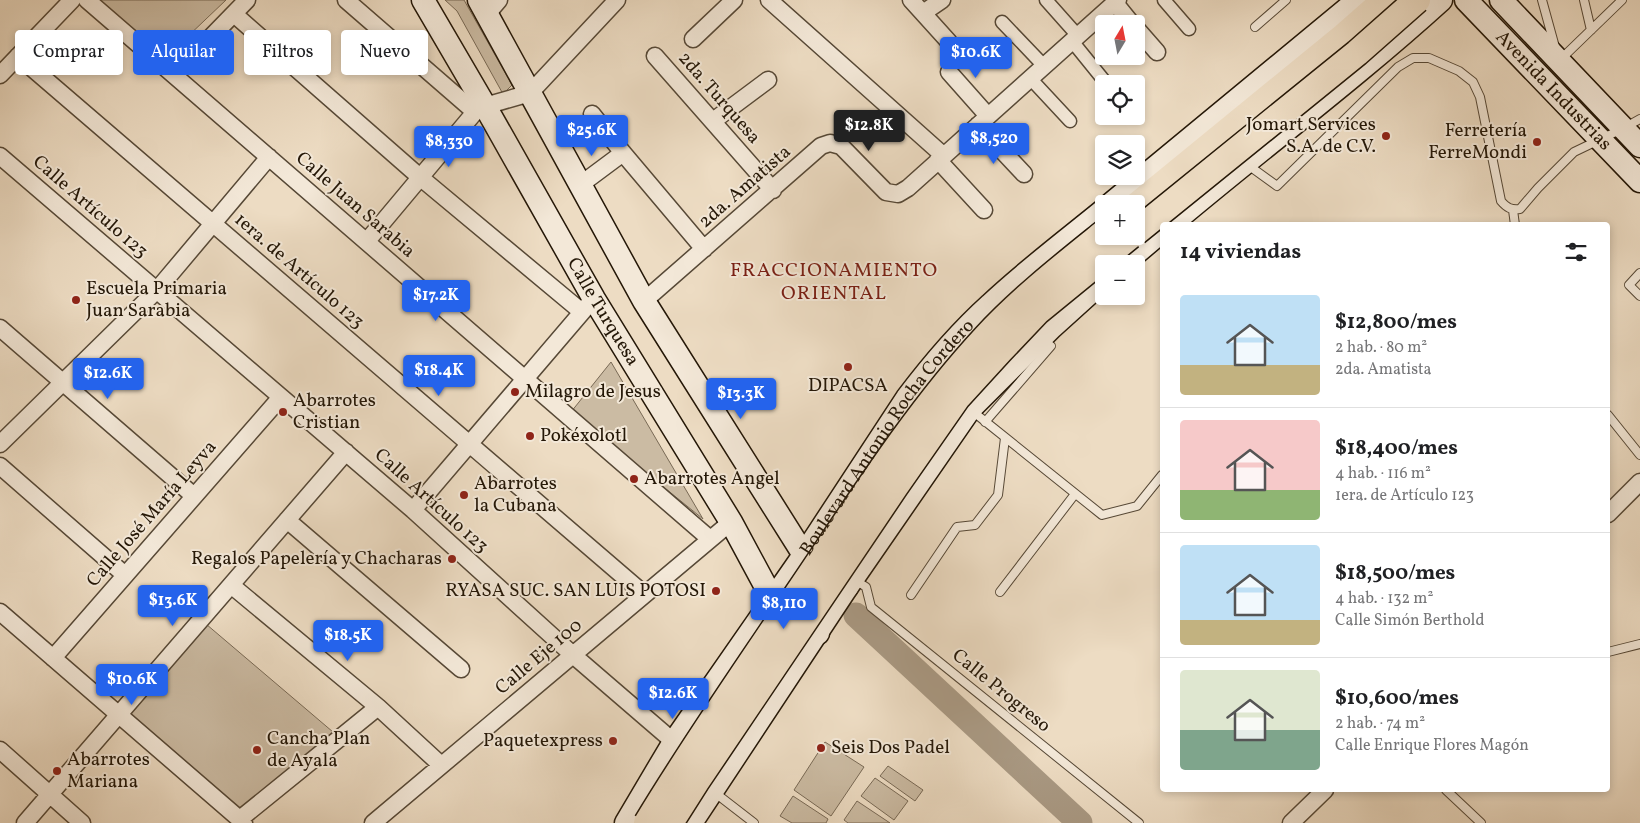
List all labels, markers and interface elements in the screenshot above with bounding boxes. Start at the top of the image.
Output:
north arrow [1095,15,1145,65]
map controls [1095,15,1145,305]
street label: Avenida Industrias [1489,25,1617,157]
chip: Comprar [15,30,123,75]
chip: Alquilar [133,30,234,75]
chip: Filtros [244,30,331,75]
chip: Nuevo [341,30,428,75]
pin: $10.6K [935,36,1017,79]
text: $10.6K [951,42,1001,64]
street label: 2da. Turquesa [672,46,766,150]
button: locate [1095,75,1145,125]
pin: $12.8K [828,110,910,152]
place label: Jomart Services S.A. de C.V. [1246,112,1376,160]
pin: $25.6K [551,114,633,157]
text: $12.8K [845,115,893,137]
place label: Ferretería FerreMondi [1428,118,1527,166]
text: $25.6K [567,120,617,142]
pin: $8,520 [953,122,1035,165]
pin: $8,330 [408,126,490,168]
text: $8,520 [970,128,1018,150]
marker: Jomart Services S.A. de C.V. [1380,130,1392,142]
text: $8,330 [425,131,473,153]
button: layers [1095,135,1145,185]
marker: Ferretería FerreMondi [1531,136,1543,148]
street label: 2da. Amatista [693,140,797,234]
street label: Calle Juan Sarabia [290,146,420,264]
street label: Calle Artículo 123 [27,150,153,264]
button: + [1095,195,1145,245]
street label: 1era. de Artículo 123 [228,207,370,335]
text: 14 viviendas [1180,238,1301,267]
icon: filters [1562,238,1590,266]
street label: Calle Turquesa [560,253,645,371]
button: − [1095,255,1145,305]
district label: FRACCIONAMIENTO ORIENTAL [730,257,938,308]
place label: Escuela Primaria Juan Sarabia [86,276,227,324]
pin: $17.2K [395,280,477,322]
text: $17.2K [413,285,459,307]
marker: Escuela Primaria Juan Sarabia [70,294,82,306]
text: $12,800/mes [1335,308,1457,337]
street label: Boulevard Antonio Rocha Cordero [794,314,981,561]
icon: home [1220,315,1280,375]
text: 2 hab. · 80 m² [1335,337,1427,359]
pin: $18.4K [398,354,480,397]
pin: $12.6K [67,358,149,400]
text: 2da. Amatista [1335,359,1432,381]
text: $18.4K [414,360,464,382]
marker: DIPACSA [842,361,854,373]
text: $12.6K [84,363,132,385]
place label: DIPACSA [808,373,888,399]
pin: $13.3K [700,378,782,420]
place label: Milagro de Jesus [525,379,661,405]
text: $13.3K [717,383,765,405]
marker: Milagro de Jesus [509,386,521,398]
place label: Abarrotes Cristian [293,388,376,436]
marker: Abarrotes Cristian [277,406,289,418]
place label: Pokéxolotl [540,423,628,449]
marker: Pokéxolotl [524,430,536,442]
text: $18,400/mes [1335,434,1458,463]
street label: Calle José María Leyva [81,435,223,593]
icon: home [1220,440,1280,500]
street label: Calle Artículo 123 [368,443,494,559]
text: 4 hab. · 116 m² [1335,463,1431,485]
place label: Abarrotes Angel [644,466,780,492]
place label: Abarrotes la Cubana [474,471,557,519]
marker: Abarrotes Angel [628,473,640,485]
text: 1era. de Artículo 123 [1335,485,1474,507]
marker: Abarrotes la Cubana [458,489,470,501]
place label: Regalos Papelería y Chacharas [191,546,442,572]
marker: Regalos Papelería y Chacharas [446,553,458,565]
text: $18,500/mes [1335,559,1455,588]
icon: home [1220,565,1280,625]
place label: RYASA SUC. SAN LUIS POTOSI [445,578,706,604]
pin: $13.6K [132,584,214,627]
marker: RYASA SUC. SAN LUIS POTOSI [710,585,722,597]
pin: $8,110 [743,588,825,630]
text: 4 hab. · 132 m² [1335,588,1433,610]
text: $13.6K [149,590,197,612]
text: $8,110 [762,593,806,615]
text: Calle Simón Berthold [1335,610,1484,632]
street label: Calle Eje 100 [490,613,588,701]
pin: $18.5K [307,620,389,662]
text: $18.5K [324,625,372,647]
street label: Calle Progreso [946,643,1056,739]
pin: $10.6K [91,664,173,706]
text: $10.6K [107,669,157,691]
pin: $12.6K [632,678,714,720]
text: $12.6K [649,683,697,705]
text: $10,600/mes [1335,684,1459,713]
icon: home [1220,690,1280,750]
text: 2 hab. · 74 m² [1335,713,1425,735]
place label: Cancha Plan de Ayala [267,726,370,774]
place label: Paquetexpress [483,728,603,754]
marker: Paquetexpress [607,735,619,747]
place label: Seis Dos Padel [831,735,950,761]
text: Calle Enrique Flores Magón [1335,735,1529,757]
marker: Seis Dos Padel [815,742,827,754]
marker: Cancha Plan de Ayala [251,744,263,756]
place label: Abarrotes Mariana [67,747,150,795]
marker: Abarrotes Mariana [51,765,63,777]

